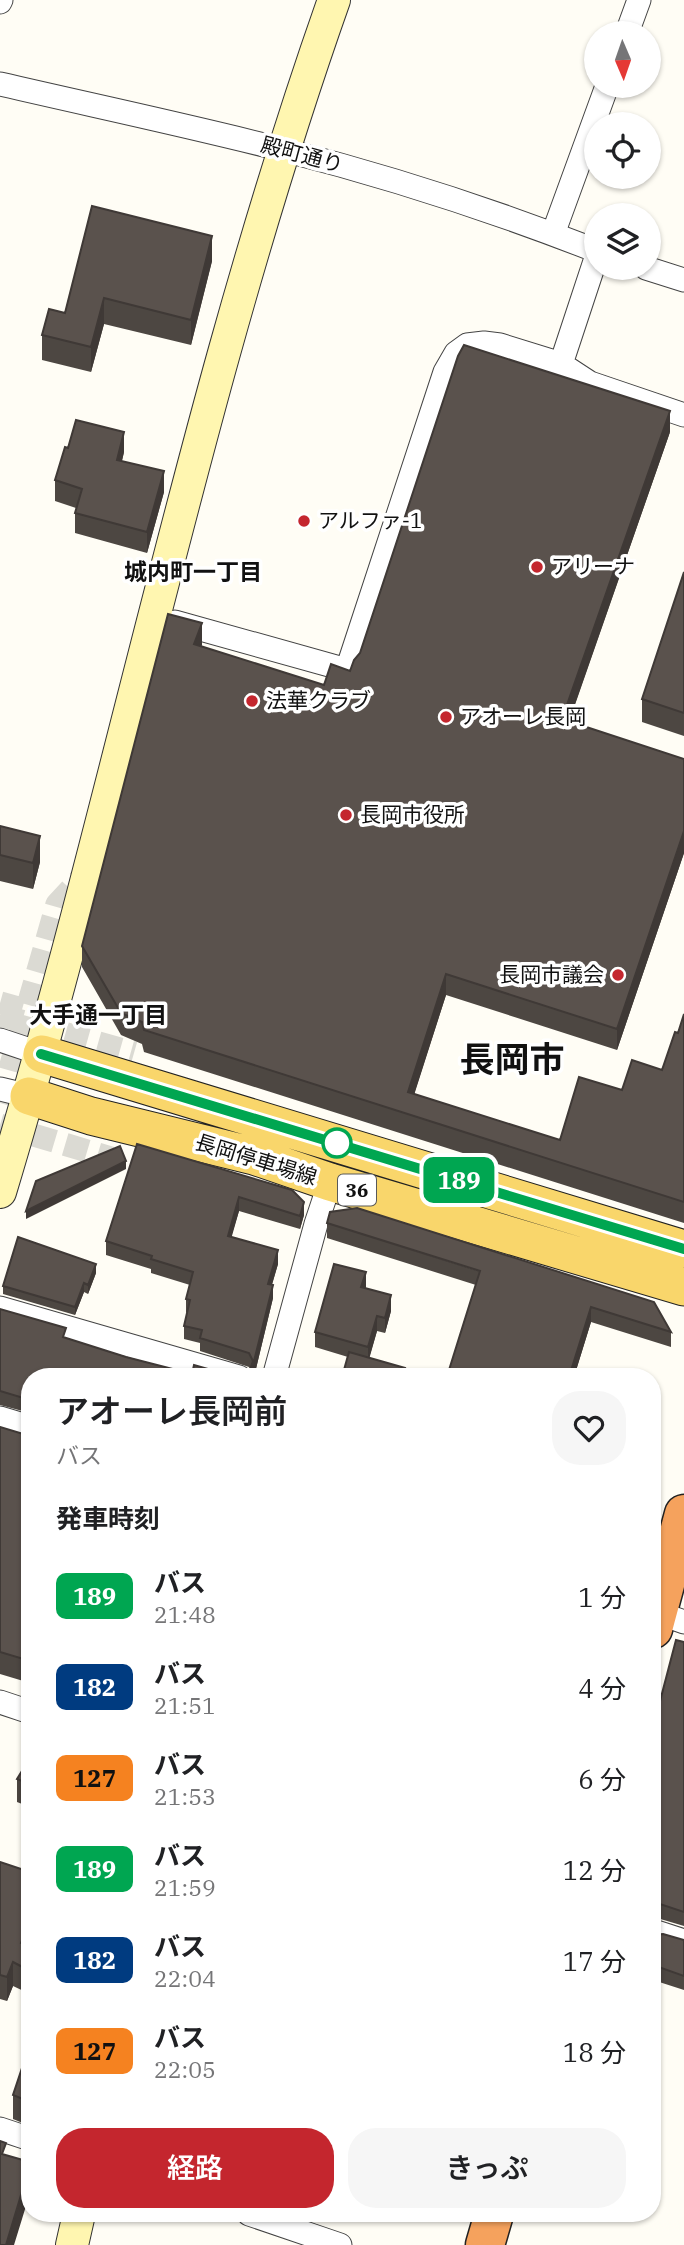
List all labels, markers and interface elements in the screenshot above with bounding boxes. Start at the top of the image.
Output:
north arrow [584,21,662,98]
map controls [584,21,661,280]
button: locate [584,112,661,189]
street label: 殿町通り [258,130,346,178]
button: layers [584,203,661,280]
place label: アルファ-1 [318,506,423,534]
marker: アルファ-1 [296,513,312,529]
place label: アリーナ [551,552,635,580]
district label: 城内町一丁目 [124,556,262,586]
marker: アリーナ [529,559,545,575]
place label: 法華クラブ [266,686,371,714]
marker: 法華クラブ [244,693,260,709]
place label: アオーレ長岡 [460,702,586,730]
marker: アオーレ長岡 [438,709,454,725]
place label: 長岡市役所 [360,800,465,828]
marker: 長岡市役所 [338,807,354,823]
place label: 長岡市議会 [499,960,604,988]
marker: 長岡市議会 [610,967,626,983]
district label: 大手通一丁目 [29,999,167,1029]
district label: 長岡市 [459,1036,565,1082]
street label: 長岡停車場線 [192,1127,321,1191]
unlabelled marker [322,1128,352,1158]
line badge: 189 [419,1157,499,1203]
text: 189 [437,1164,481,1196]
road number: 36 [338,1174,376,1206]
text: アオーレ長岡前 [56,1389,287,1432]
button: heart [552,1391,626,1465]
text: バス [56,1440,102,1470]
text: 発車時刻 [56,1501,160,1535]
text: バス [154,1565,206,1599]
text: 189 [73,1580,116,1612]
text: 1 分 [578,1580,626,1614]
text: 21:48 [154,1599,216,1629]
text: バス [154,1656,206,1690]
text: 182 [73,1671,116,1703]
text: 4 分 [578,1671,626,1705]
text: 21:51 [154,1690,216,1720]
text: バス [154,1747,206,1781]
text: 127 [73,1762,116,1794]
text: 6 分 [578,1762,626,1796]
text: 21:53 [154,1781,216,1811]
text: バス [154,1838,206,1872]
text: 189 [73,1853,116,1885]
text: 12 分 [563,1853,626,1887]
text: 21:59 [154,1872,216,1902]
text: バス [154,1929,206,1963]
text: 182 [73,1944,116,1976]
text: 17 分 [563,1944,626,1978]
text: 22:04 [154,1963,216,1993]
text: バス [154,2020,206,2054]
text: 127 [73,2035,116,2067]
text: 18 分 [563,2035,626,2069]
text: 22:05 [154,2054,216,2084]
button: 経路 [56,2128,334,2208]
button: きっぷ [348,2128,626,2208]

